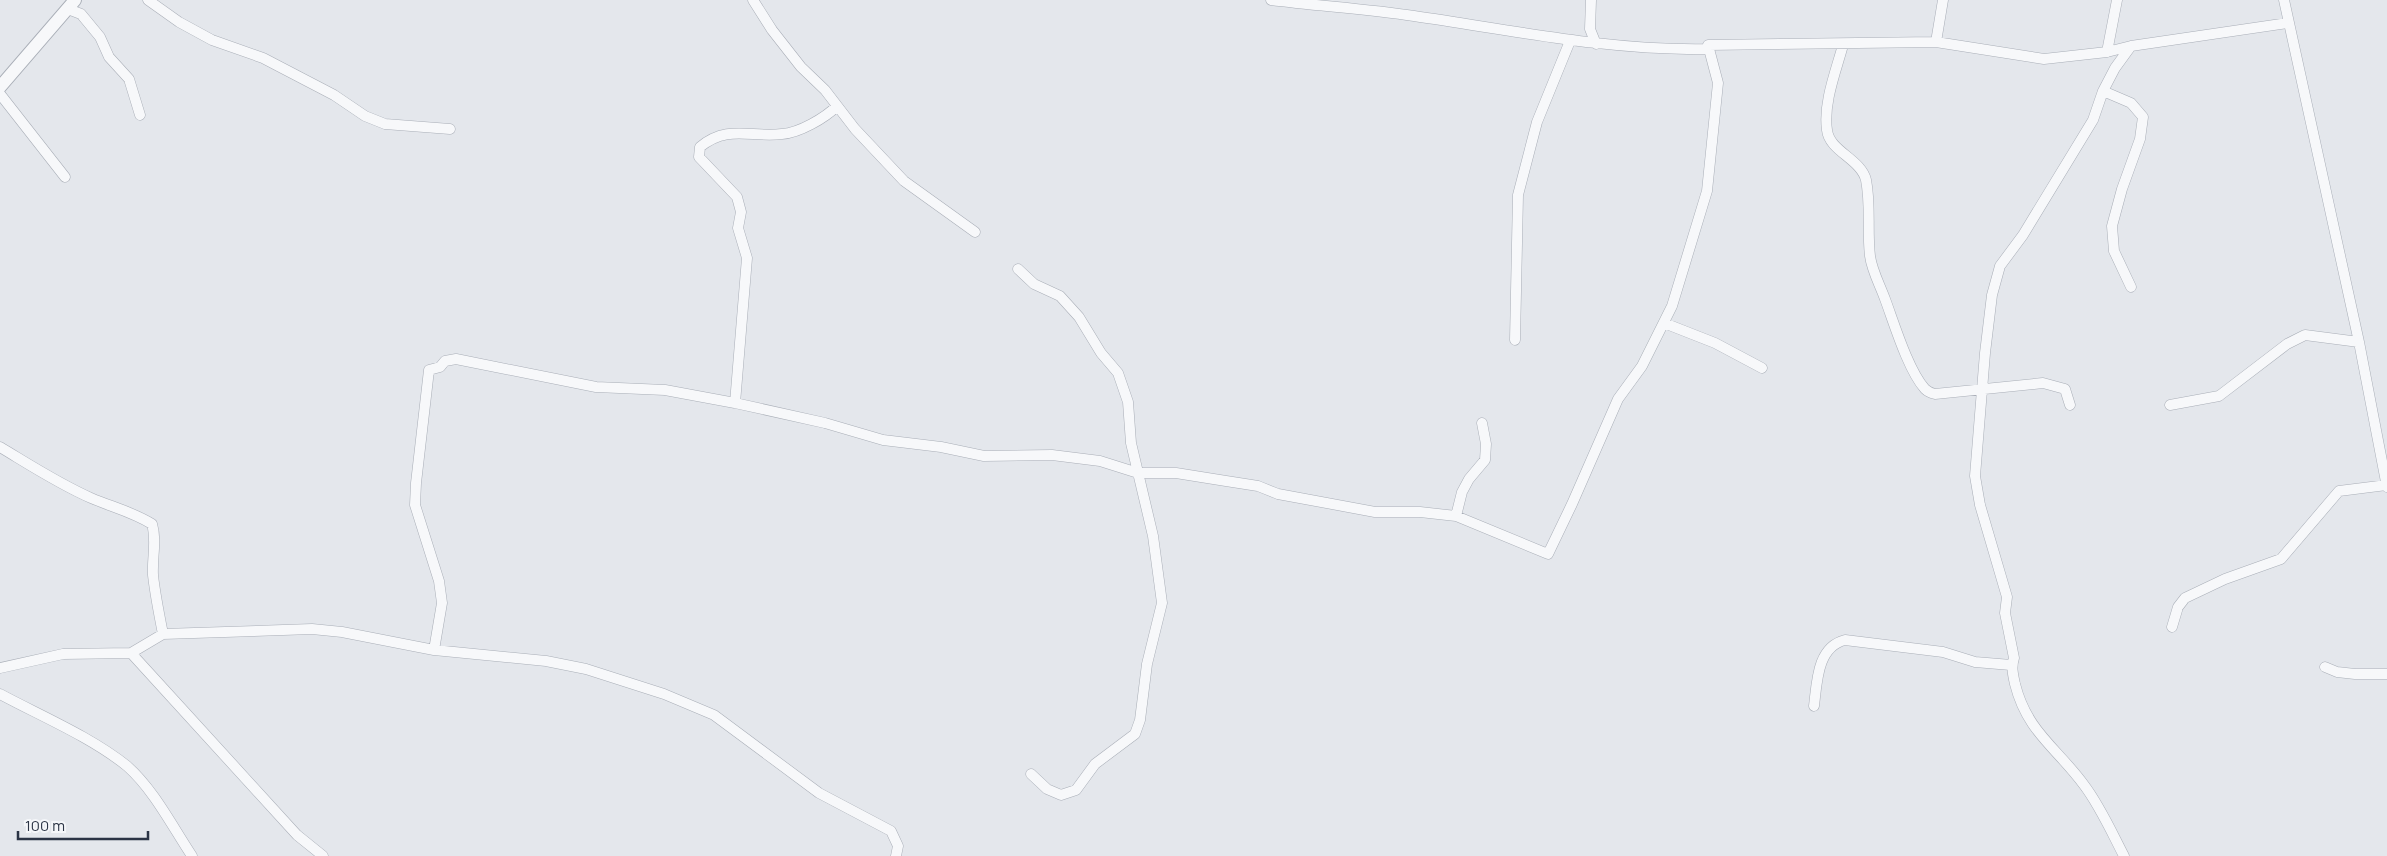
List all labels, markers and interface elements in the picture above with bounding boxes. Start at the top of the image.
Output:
scale bar [18,808,148,840]
text: 100 m [25,815,65,836]

